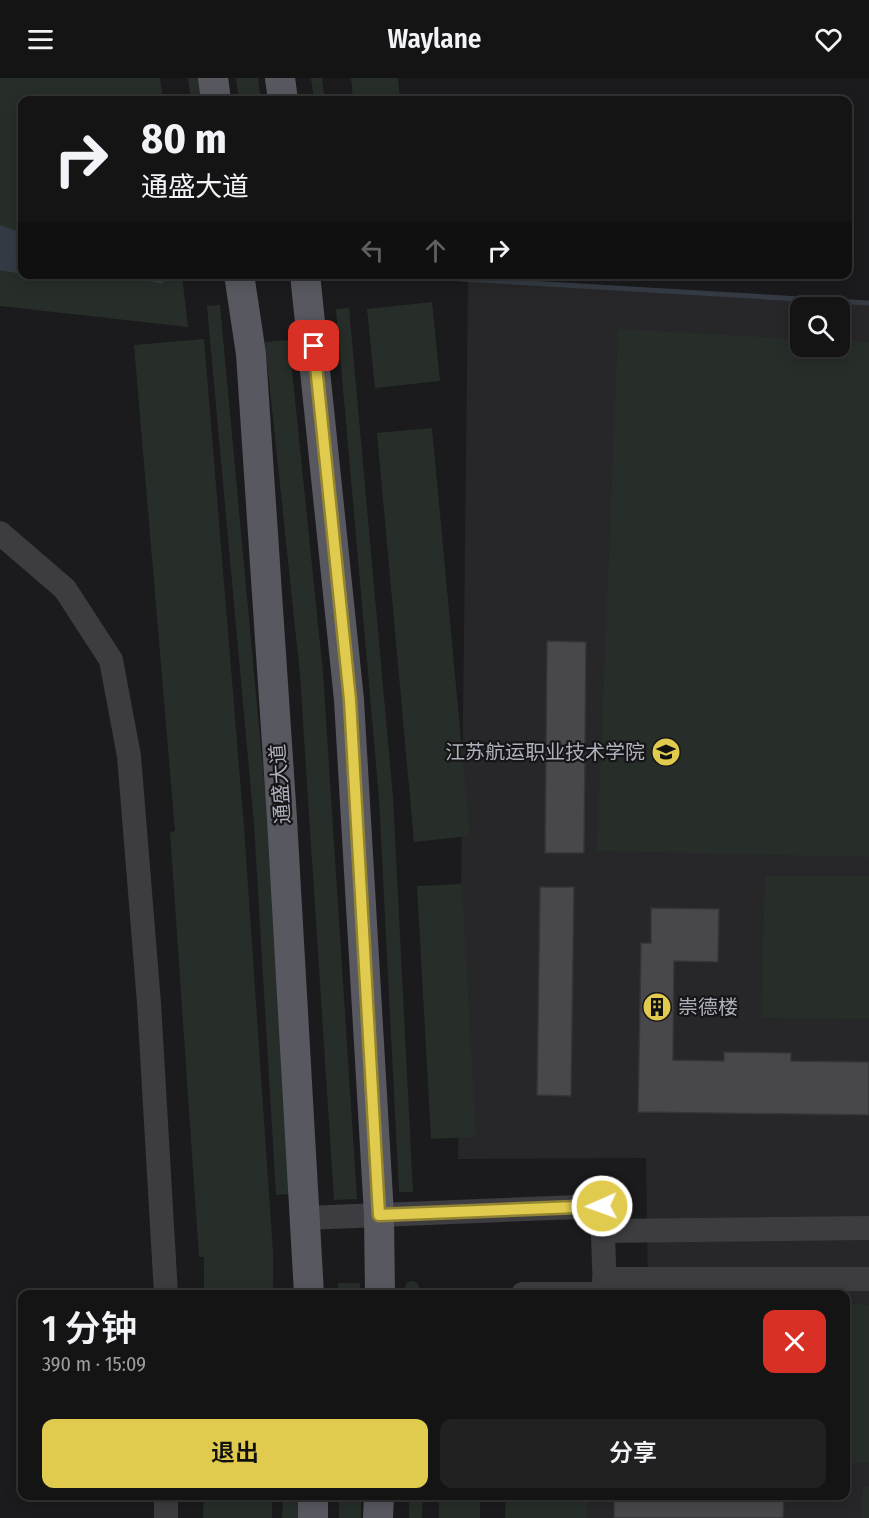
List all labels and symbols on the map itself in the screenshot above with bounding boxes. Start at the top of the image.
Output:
pin [288,320,339,371]
school or university icon: 江苏航运职业技术学院 [650,736,682,768]
place label: 江苏航运职业技术学院 [445,740,645,764]
street label: 通盛大道 [265,743,295,825]
building icon: 崇德楼 [641,991,673,1023]
place label: 崇德楼 [678,995,738,1019]
position arrow [570,1174,634,1238]

